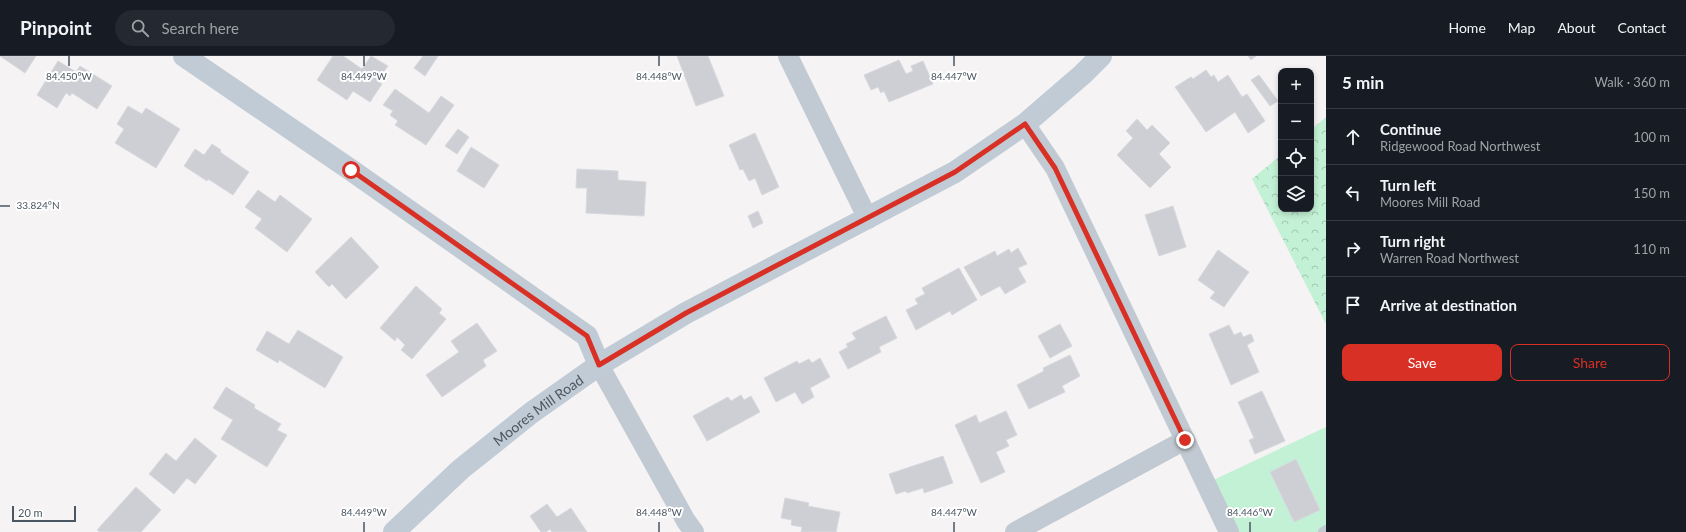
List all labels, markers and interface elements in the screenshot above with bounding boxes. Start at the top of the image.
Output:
search box [115,10,395,46]
text: Pinpoint [20,16,91,39]
icon: search [129,17,151,39]
text: Search here [161,19,239,37]
text: Home [1448,19,1486,36]
text: Map [1508,19,1535,36]
text: About [1557,19,1595,36]
text: Contact [1617,19,1666,36]
map controls [1278,68,1314,212]
button: + [1278,68,1314,104]
text: 84.450°W [46,70,93,82]
text: 84.449°W [341,70,388,82]
text: 84.448°W [636,70,683,82]
text: 84.447°W [931,70,978,82]
text: 5 min [1342,72,1384,93]
text: Walk · 360 m [1594,74,1670,90]
button: − [1278,104,1314,140]
text: Continue [1380,120,1441,138]
icon: ahead [1342,126,1364,148]
text: 100 m [1633,129,1670,145]
text: Ridgewood Road Northwest [1380,138,1541,154]
button: locate [1278,140,1314,176]
route start [342,161,360,179]
button: layers [1278,176,1314,212]
text: Turn left [1380,176,1436,194]
icon: left [1342,182,1364,204]
text: 150 m [1633,185,1670,201]
text: Moores Mill Road [1380,194,1480,210]
text: 33.824°N [16,199,60,211]
text: Turn right [1380,232,1445,250]
icon: right [1342,238,1364,260]
text: 110 m [1633,241,1670,257]
text: Warren Road Northwest [1380,250,1519,266]
icon: arrive [1342,294,1364,316]
text: Arrive at destination [1380,296,1517,314]
button: Save [1342,344,1502,381]
button: Share [1510,344,1670,381]
street label: Moores Mill Road [489,371,586,449]
route end [1176,431,1194,449]
scale bar [12,504,76,523]
text: 20 m [18,506,43,519]
text: 84.449°W [341,506,388,518]
text: 84.448°W [636,506,683,518]
text: 84.447°W [931,506,978,518]
text: 84.446°W [1227,506,1274,518]

